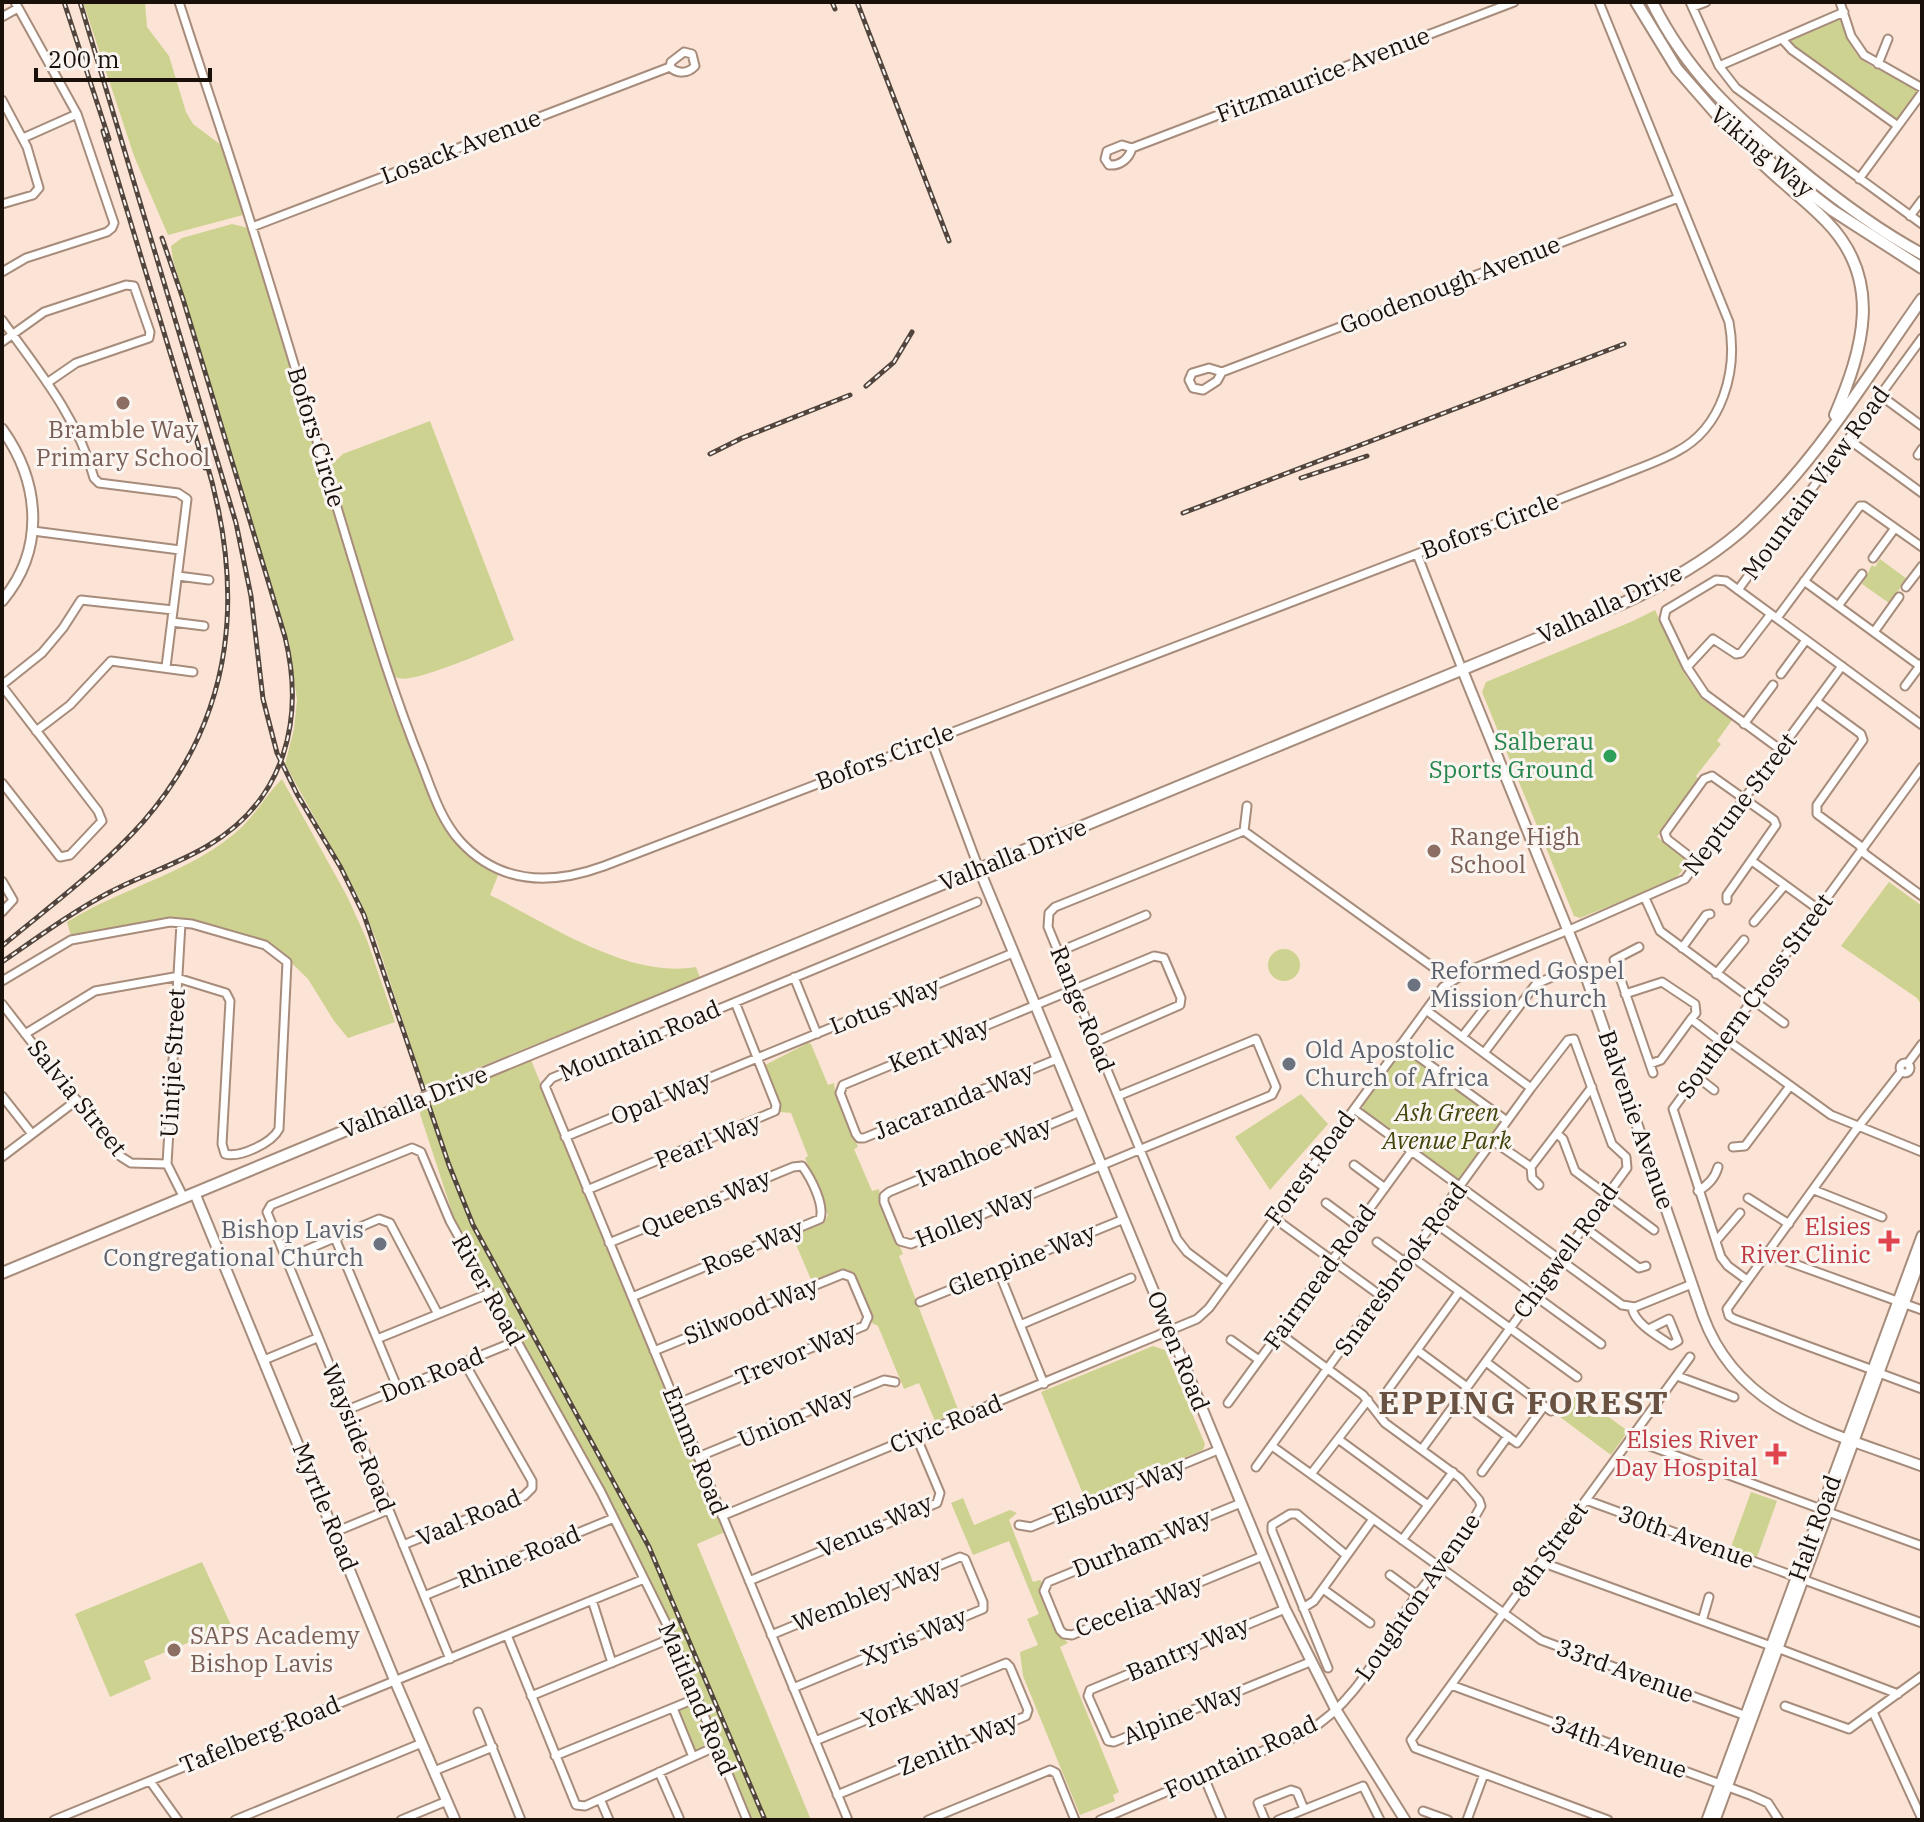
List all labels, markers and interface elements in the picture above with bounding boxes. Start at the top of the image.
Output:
street label: Fitzmaurice Avenue [1211,19,1434,130]
scale bar [36,32,210,82]
text: 200 m [48,43,120,75]
street label: Viking Way [1704,98,1821,204]
street label: Losack Avenue [376,101,545,191]
street label: Goodenough Avenue [1335,227,1565,341]
street label: Bofors Circle [280,363,353,511]
street label: Mountain View Road [1734,379,1896,586]
marker: Bramble Way Primary School [114,394,132,412]
place label: Bramble Way Primary School [36,413,210,473]
street label: Bofors Circle [1416,484,1563,566]
street label: Valhalla Drive [1532,556,1687,651]
street label: Bofors Circle [811,715,958,797]
place label: Salberau Sports Ground [1429,725,1594,785]
street label: Neptune Street [1675,726,1803,881]
marker: Salberau Sports Ground [1601,747,1619,765]
street label: Valhalla Drive [934,810,1091,898]
place label: Range High School [1450,820,1580,880]
marker: Range High School [1425,842,1443,860]
street label: Southern Cross Street [1669,886,1839,1104]
street label: Range Road [1043,941,1123,1076]
place label: Reformed Gospel Mission Church [1430,954,1625,1014]
street label: Lotus Way [825,968,945,1042]
marker: Reformed Gospel Mission Church [1405,976,1423,994]
street label: Uintjie Street [152,987,192,1139]
street label: Mountain Road [554,992,725,1088]
street label: Kent Way [884,1009,994,1080]
street label: Balvenie Avenue [1591,1026,1683,1214]
street label: Salvia Street [21,1033,135,1162]
place label: Old Apostolic Church of Africa [1305,1033,1489,1093]
street label: Jacaranda Way [869,1053,1038,1147]
marker: Old Apostolic Church of Africa [1280,1055,1298,1073]
street label: Valhalla Drive [335,1057,492,1145]
street label: Opal Way [606,1062,716,1132]
park label: Ash Green Avenue Park [1380,1096,1512,1156]
street label: Pearl Way [650,1104,766,1176]
street label: Forest Road [1257,1104,1361,1231]
street label: Ivanhoe Way [911,1108,1056,1194]
street label: Queens Way [636,1160,775,1244]
street label: Snaresbrook Road [1326,1175,1474,1362]
street label: Chigwell Road [1505,1176,1625,1324]
street label: Holley Way [910,1178,1039,1254]
street label: Fairmead Road [1256,1197,1383,1355]
street label: Rose Way [697,1210,808,1282]
place label: Elsies River Clinic [1740,1210,1871,1270]
place label: Bishop Lavis Congregational Church [103,1213,364,1273]
street label: Glenpine Way [943,1215,1100,1303]
street label: River Road [445,1228,533,1351]
marker: Elsies River Clinic [1878,1230,1900,1252]
marker: Bishop Lavis Congregational Church [371,1235,389,1253]
street label: Silwood Way [679,1268,823,1352]
street label: Owen Road [1140,1286,1218,1415]
street label: Trevor Way [730,1313,861,1393]
street label: Don Road [375,1339,488,1409]
street label: Wayside Road [315,1359,403,1516]
street label: Union Way [733,1377,858,1455]
district label: EPPING FOREST [1378,1381,1670,1423]
street label: Emms Road [656,1382,736,1520]
street label: Civic Road [885,1386,1007,1460]
place label: Elsies River Day Hospital [1615,1423,1758,1483]
street label: Myrtle Road [286,1438,366,1576]
marker: Elsies River Day Hospital [1765,1443,1787,1465]
street label: Elsbury Way [1047,1449,1190,1531]
street label: Halt Road [1780,1470,1848,1585]
street label: Vaal Road [411,1481,526,1553]
street label: Venus Way [812,1486,937,1565]
street label: 8th Street [1504,1495,1595,1604]
street label: 30th Avenue [1614,1497,1759,1575]
street label: Durham Way [1068,1500,1216,1584]
street label: Loughton Avenue [1347,1506,1487,1687]
street label: Rhine Road [453,1517,585,1595]
street label: Wembley Way [787,1550,946,1639]
street label: Cecelia Way [1070,1566,1207,1644]
street label: Xyris Way [856,1599,971,1673]
street label: Bantry Way [1121,1608,1254,1688]
street label: Maitland Road [651,1617,745,1780]
place label: SAPS Academy Bishop Lavis [190,1619,360,1679]
street label: 33rd Avenue [1552,1630,1698,1710]
marker: SAPS Academy Bishop Lavis [165,1641,183,1659]
street label: York Way [856,1667,965,1736]
street label: Alpine Way [1118,1674,1248,1752]
street label: Tafelberg Road [175,1687,344,1781]
street label: Zenith Way [893,1703,1023,1783]
street label: Fountain Road [1159,1707,1322,1805]
street label: 34th Avenue [1547,1707,1692,1785]

